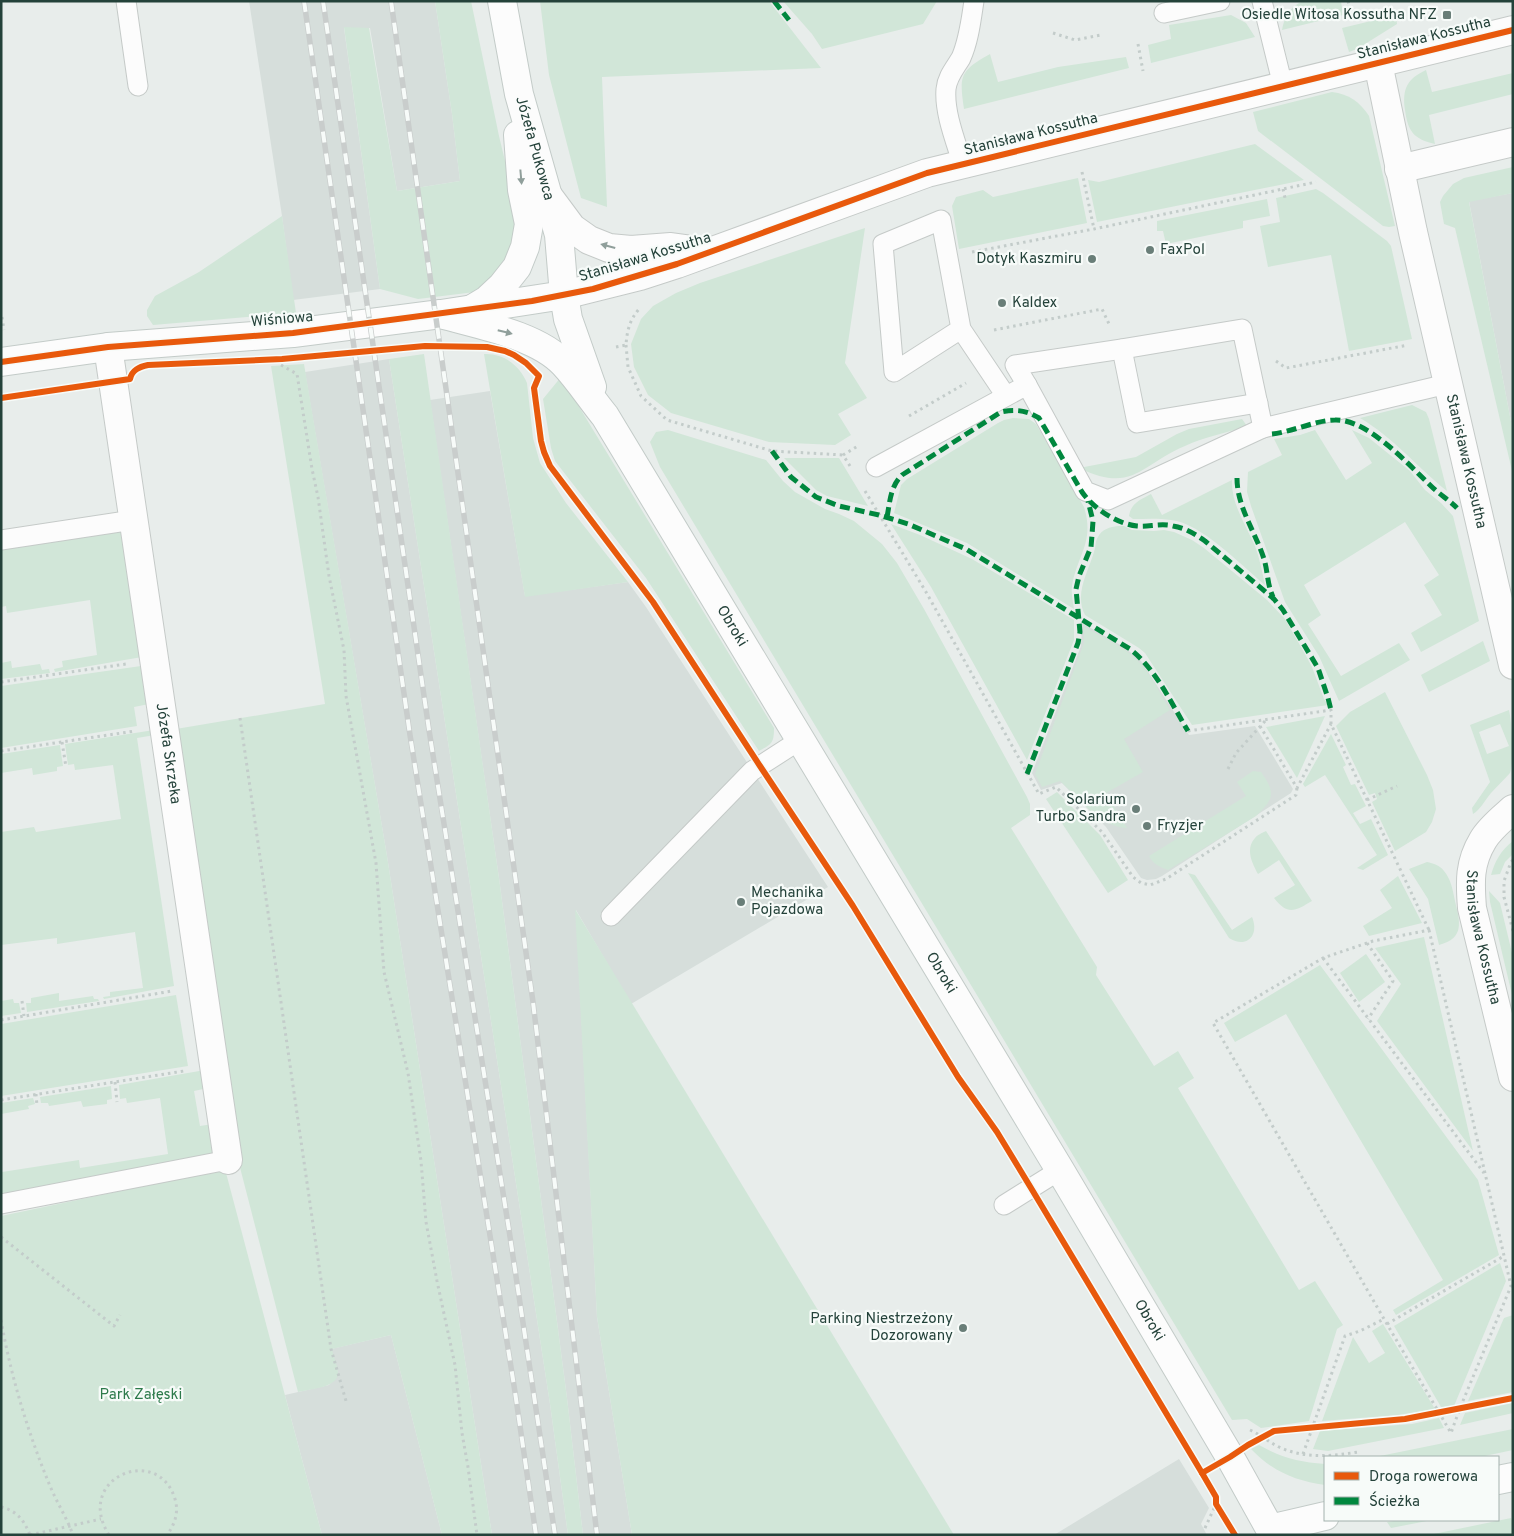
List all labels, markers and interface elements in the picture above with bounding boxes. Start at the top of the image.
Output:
place label: Osiedle Witosa Kossutha NFZ [1241,6,1437,25]
marker: Osiedle Witosa Kossutha NFZ [1441,9,1453,21]
street label: Stanisława Kossutha [1355,13,1493,65]
street label: Józefa Pukowca [511,94,558,203]
street label: Stanisława Kossutha [962,109,1100,161]
one-way arrow [517,170,525,186]
street label: Stanisława Kossutha [577,229,713,287]
place label: FaxPol [1160,241,1205,260]
one-way arrow [601,242,616,250]
marker: FaxPol [1144,244,1156,256]
place label: Dotyk Kaszmiru [976,250,1082,269]
marker: Dotyk Kaszmiru [1086,253,1098,265]
place label: Kaldex [1012,294,1058,313]
marker: Kaldex [996,297,1008,309]
street label: Wiśniowa [250,308,314,332]
one-way arrow [497,329,512,337]
street label: Stanisława Kossutha [1441,392,1491,530]
street label: Obroki [712,602,752,650]
street label: Józefa Skrzeka [151,702,185,805]
place label: Solarium Turbo Sandra [1035,791,1126,827]
marker: Solarium Turbo Sandra [1130,803,1142,815]
place label: Fryzjer [1157,817,1204,836]
marker: Fryzjer [1141,820,1153,832]
street label: Stanisława Kossutha [1461,869,1505,1007]
place label: Mechanika Pojazdowa [751,884,823,920]
marker: Mechanika Pojazdowa [735,896,747,908]
street label: Obroki [921,949,961,997]
street label: Obroki [1129,1296,1169,1345]
place label: Parking Niestrzeżony Dozorowany [810,1310,953,1346]
marker: Parking Niestrzeżony Dozorowany [957,1322,969,1334]
park label: Park Załęski [100,1386,182,1405]
legend [1324,1456,1499,1521]
text: Droga rowerowa [1369,1468,1478,1487]
text: Ścieżka [1369,1491,1420,1512]

